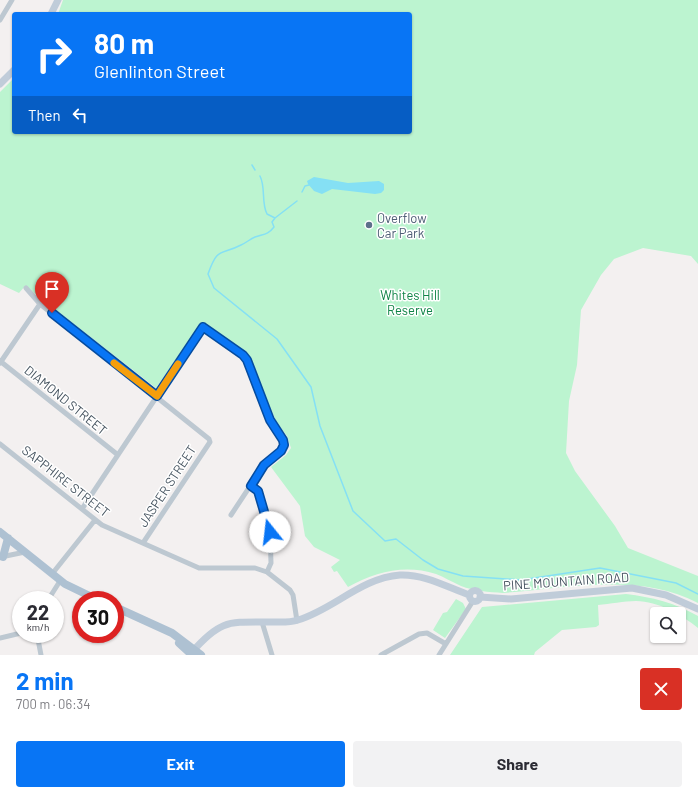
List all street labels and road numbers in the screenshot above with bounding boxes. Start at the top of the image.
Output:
street label: DIAMOND STREET [21,362,111,438]
street label: SAPPHIRE STREET [19,442,113,520]
street label: JASPER STREET [135,442,199,530]
street label: PINE MOUNTAIN ROAD [503,569,629,593]

